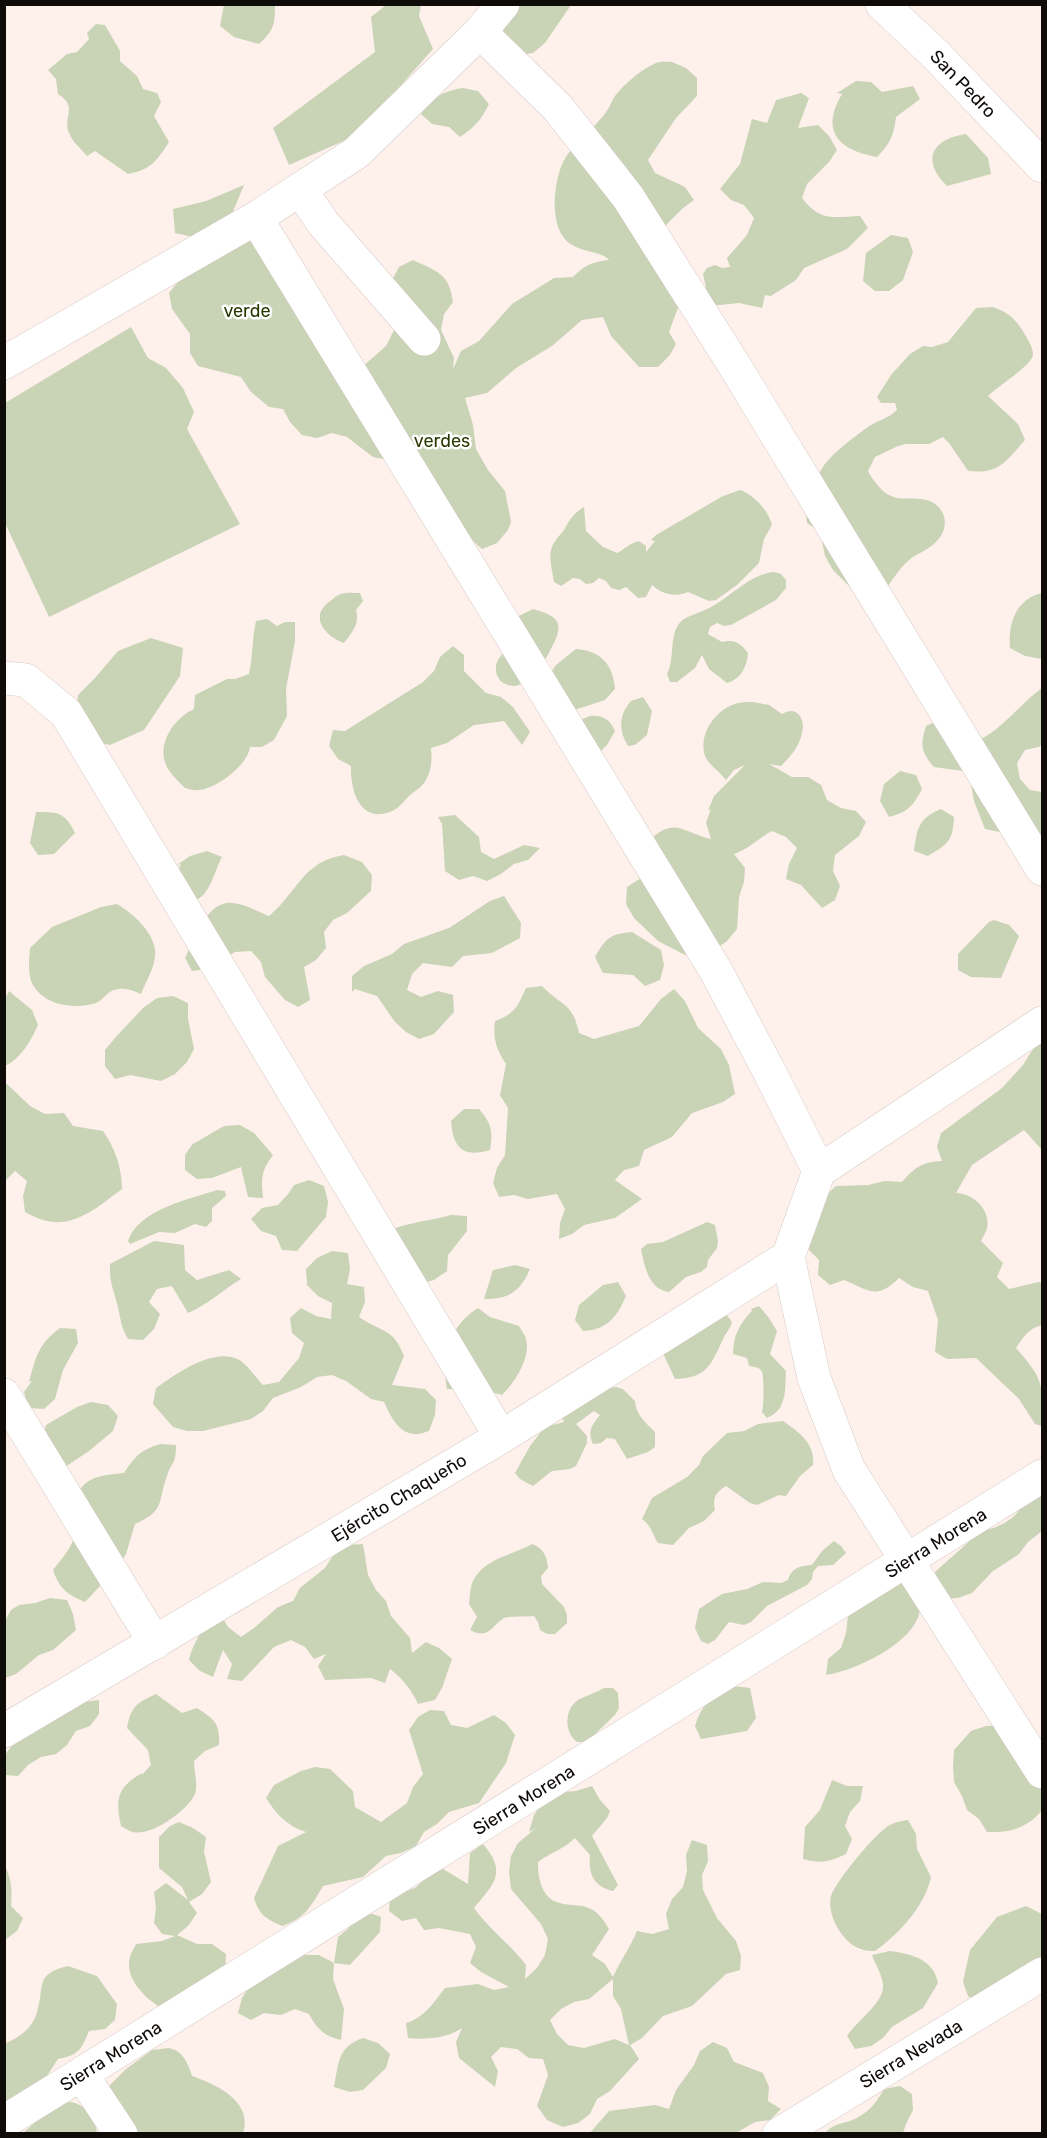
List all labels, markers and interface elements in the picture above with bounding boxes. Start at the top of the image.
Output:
street label: San Pedro [925,46,1001,122]
park label: verde [223,300,271,322]
park label: verdes [414,430,470,452]
street label: Ejército Chaqueño [327,1449,471,1547]
street label: Sierra Morena [881,1503,991,1583]
street label: Sierra Morena [469,1760,579,1840]
street label: Sierra Nevada [856,2015,966,2093]
street label: Sierra Morena [56,2016,166,2096]

